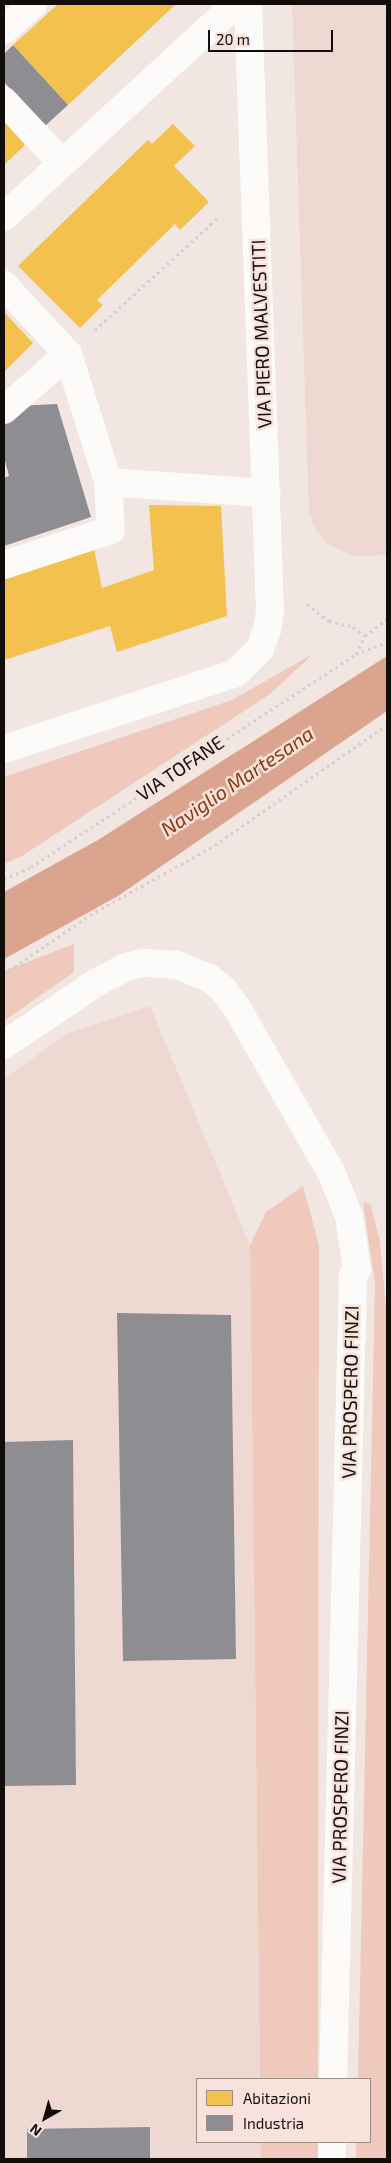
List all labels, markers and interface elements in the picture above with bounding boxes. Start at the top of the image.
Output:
scale bar [211,20,336,52]
text: 20 m [216,30,250,48]
street label: VIA PIERO MALVESTITI [246,239,276,429]
water label: Naviglio Martesana [156,721,318,841]
street label: VIA TOFANE [132,730,228,806]
street label: VIA PROSPERO FINZI [337,1305,363,1479]
street label: VIA PROSPERO FINZI [327,1710,353,1884]
legend [196,2078,371,2143]
text: Abitazioni [243,2089,311,2107]
north arrow [20,2093,70,2143]
text: Industria [243,2114,304,2132]
text: N [26,2120,45,2140]

